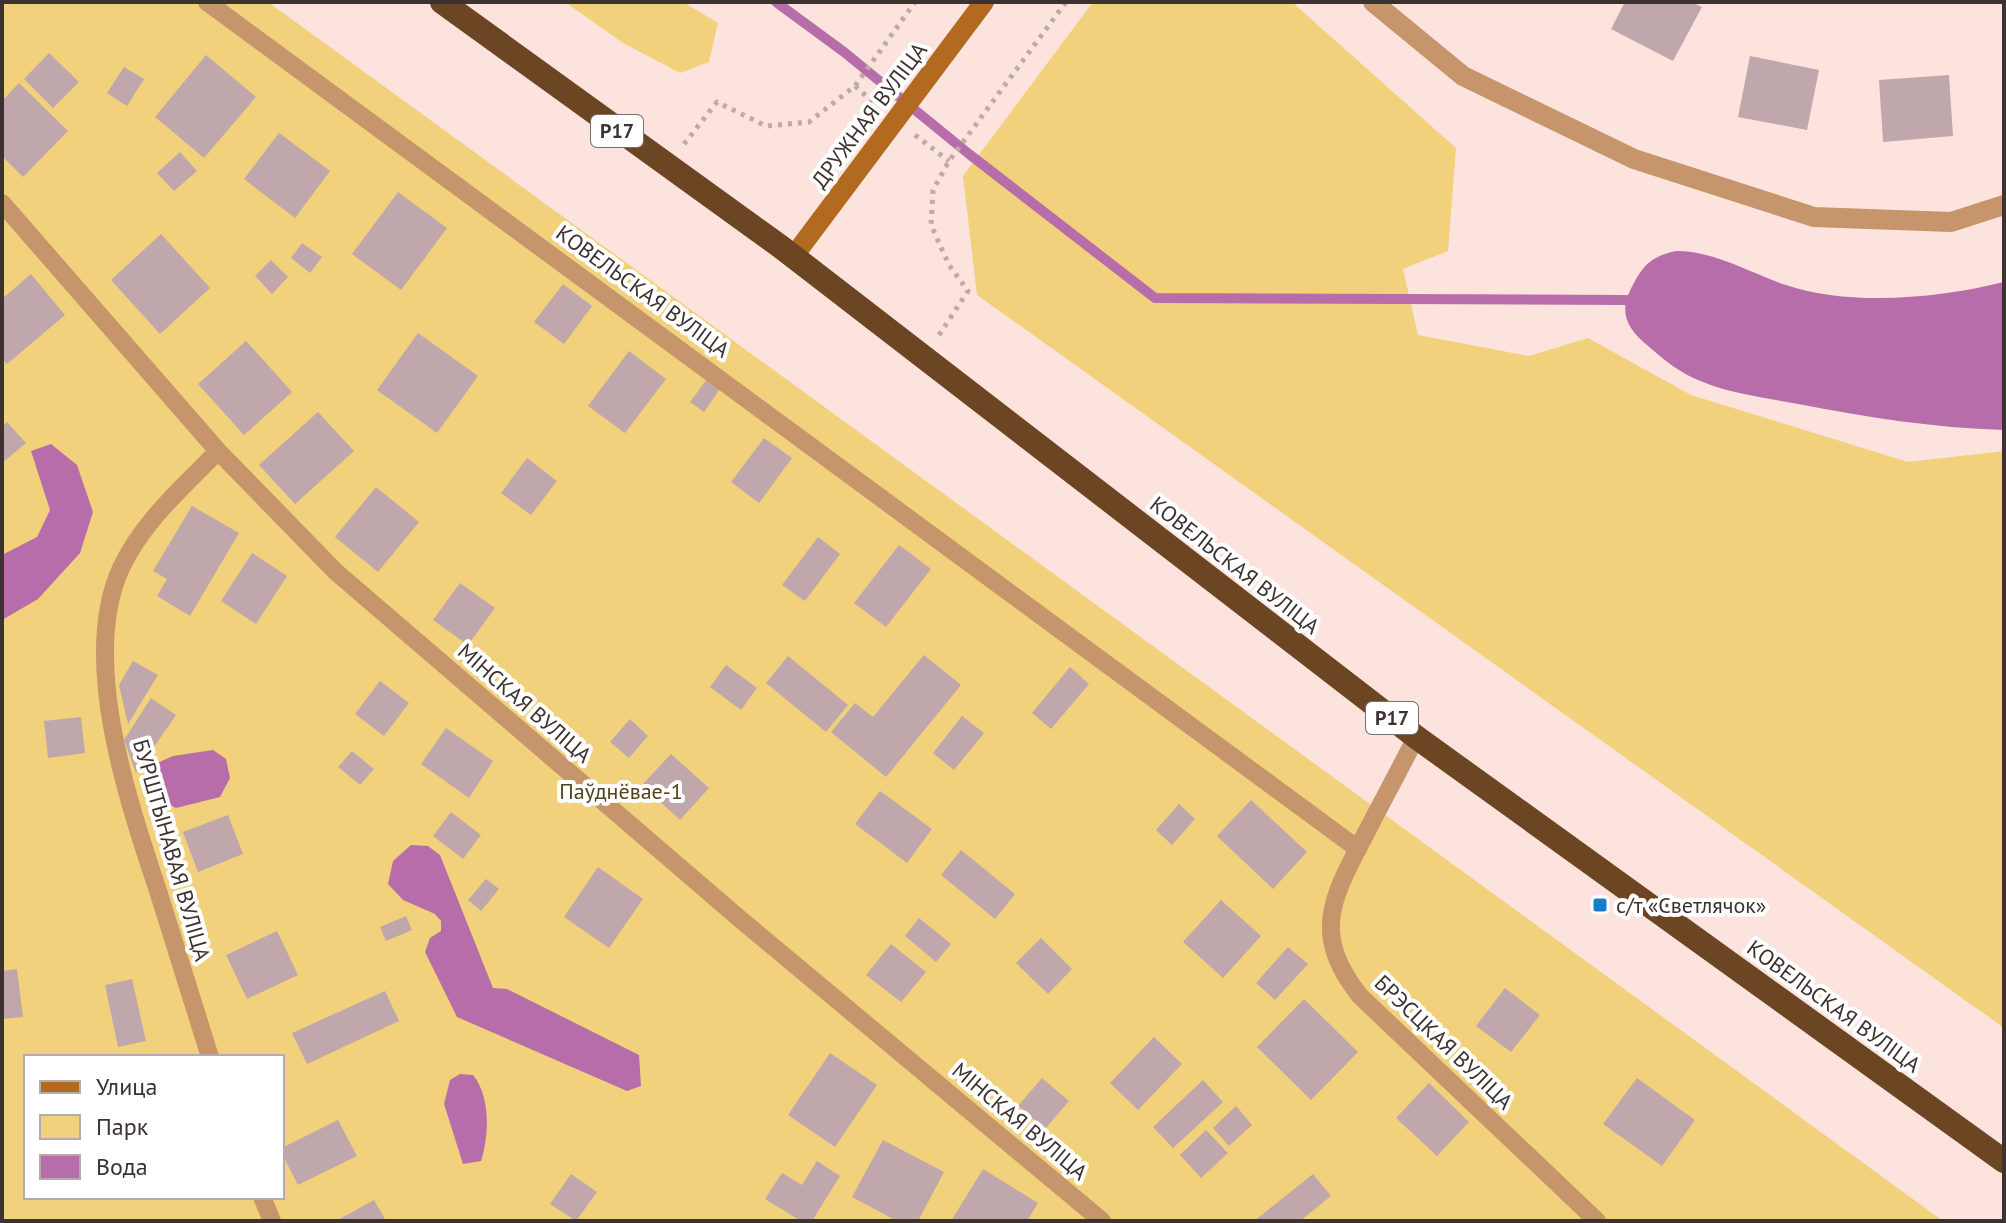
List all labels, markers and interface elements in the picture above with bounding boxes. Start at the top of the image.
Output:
street label: ДРУЖНАЯ ВУЛІЦА [805,37,933,193]
road number: Р17 [591,115,643,147]
street label: КОВЕЛЬСКАЯ ВУЛІЦА [551,219,735,364]
street label: КОВЕЛЬСКАЯ ВУЛІЦА [1144,490,1326,640]
street label: МІНСКАЯ ВУЛІЦА [452,637,598,769]
road number: Р17 [1366,702,1418,734]
street label: БУРШТЫНАВАЯ ВУЛІЦА [127,736,217,964]
park label: Паўднёвае-1 [559,777,683,805]
place label: с/т «Светлячок» [1616,891,1766,919]
marker: с/т «Светлячок» [1591,896,1609,914]
street label: КОВЕЛЬСКАЯ ВУЛІЦА [1742,934,1926,1079]
street label: БРЭСЦКАЯ ВУЛІЦА [1369,969,1519,1115]
legend [24,1055,284,1199]
street label: МІНСКАЯ ВУЛІЦА [947,1056,1094,1186]
text: Улица [96,1071,157,1102]
text: Парк [96,1111,149,1142]
text: Вода [96,1151,148,1182]

